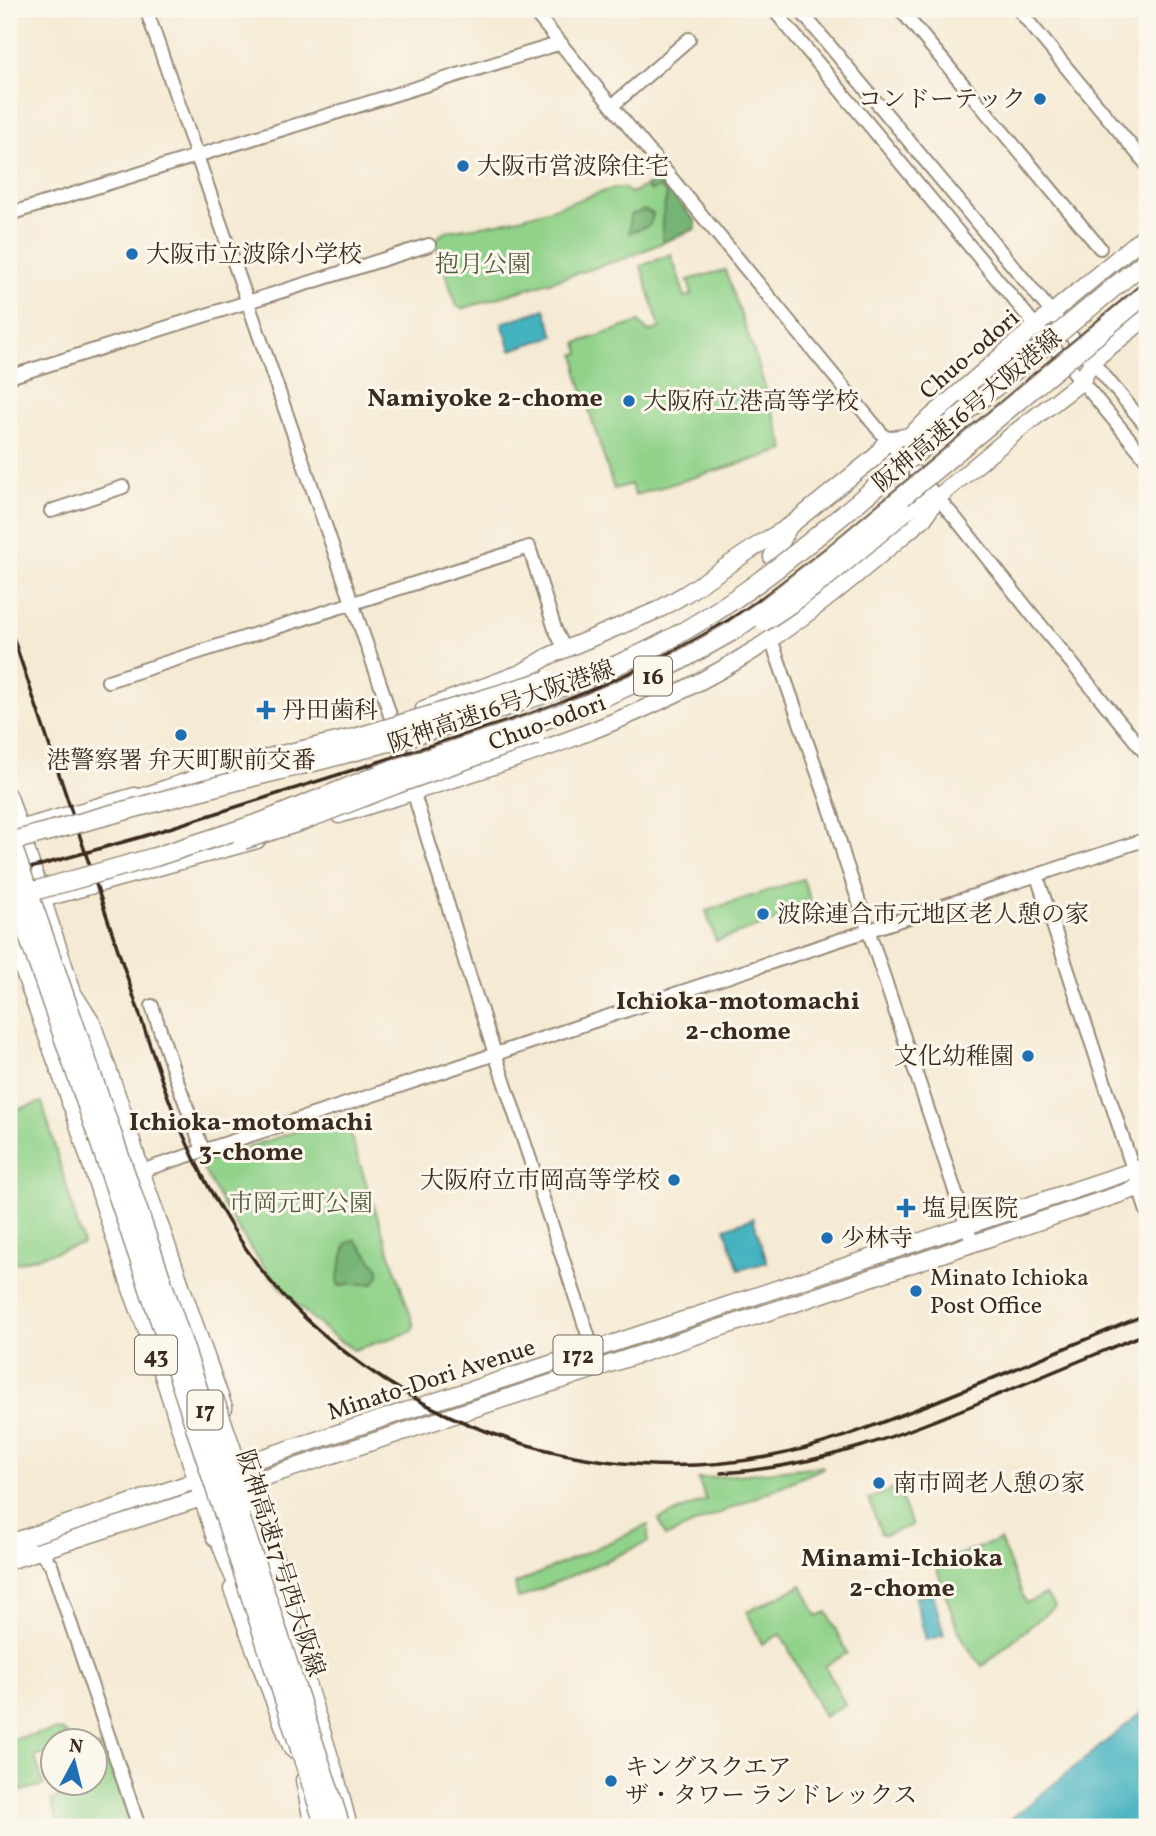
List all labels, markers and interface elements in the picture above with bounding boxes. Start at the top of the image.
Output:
place label: コンドーテック [858,84,1026,118]
marker: コンドーテック [1032,91,1048,107]
place label: 大阪市営波除住宅 [477,151,669,185]
marker: 大阪市営波除住宅 [455,158,471,174]
place label: 大阪市立波除小学校 [146,239,362,273]
marker: 大阪市立波除小学校 [124,246,140,262]
park label: 抱月公園 [435,249,531,283]
street label: Chuo-odori [913,302,1028,409]
street label: 阪神高速16号大阪港線 [866,322,1070,501]
district label: Namiyoke 2-chome [367,381,603,417]
place label: 大阪府立港高等学校 [643,386,859,420]
marker: 大阪府立港高等学校 [621,393,637,409]
street label: 阪神高速16号大阪港線 [384,653,619,763]
road number: 16 [634,656,672,696]
street label: Chuo-odori [484,687,611,761]
place label: 丹田歯科 [282,695,378,729]
marker: 丹田歯科 [256,700,276,720]
marker: 港警察署 弁天町駅前交番 [173,727,189,743]
place label: 港警察署 弁天町駅前交番 [47,745,315,779]
place label: 波除連合市元地区老人憩の家 [777,899,1089,933]
marker: 波除連合市元地区老人憩の家 [755,906,771,922]
district label: Ichioka-motomachi 2-chome [616,984,860,1050]
place label: 文化幼稚園 [894,1041,1014,1075]
marker: 文化幼稚園 [1020,1048,1036,1064]
district label: Ichioka-motomachi 3-chome [129,1105,373,1171]
place label: 大阪府立市岡高等学校 [420,1165,660,1199]
marker: 大阪府立市岡高等学校 [666,1172,682,1188]
park label: 市岡元町公園 [229,1188,373,1222]
place label: 塩見医院 [922,1193,1018,1227]
marker: 塩見医院 [896,1198,916,1218]
place label: 少林寺 [841,1223,913,1257]
marker: 少林寺 [819,1230,835,1246]
place label: Minato Ichioka Post Office [930,1262,1089,1324]
marker: Minato Ichioka Post Office [908,1283,924,1299]
street label: Minato-Dori Avenue [323,1331,540,1431]
road number: 43 [135,1336,177,1374]
road number: 172 [554,1336,602,1374]
road number: 17 [188,1390,222,1429]
street label: 阪神高速17号西大阪線 [226,1446,332,1682]
place label: 南市岡老人憩の家 [893,1468,1085,1502]
marker: 南市岡老人憩の家 [871,1475,887,1491]
district label: Minami-Ichioka 2-chome [801,1541,1003,1607]
north arrow [38,1728,108,1798]
text: N [67,1733,84,1761]
place label: キングスクエア ザ・タワー ランドレックス [625,1752,917,1814]
marker: キングスクエア ザ・タワー ランドレックス [603,1773,619,1789]

